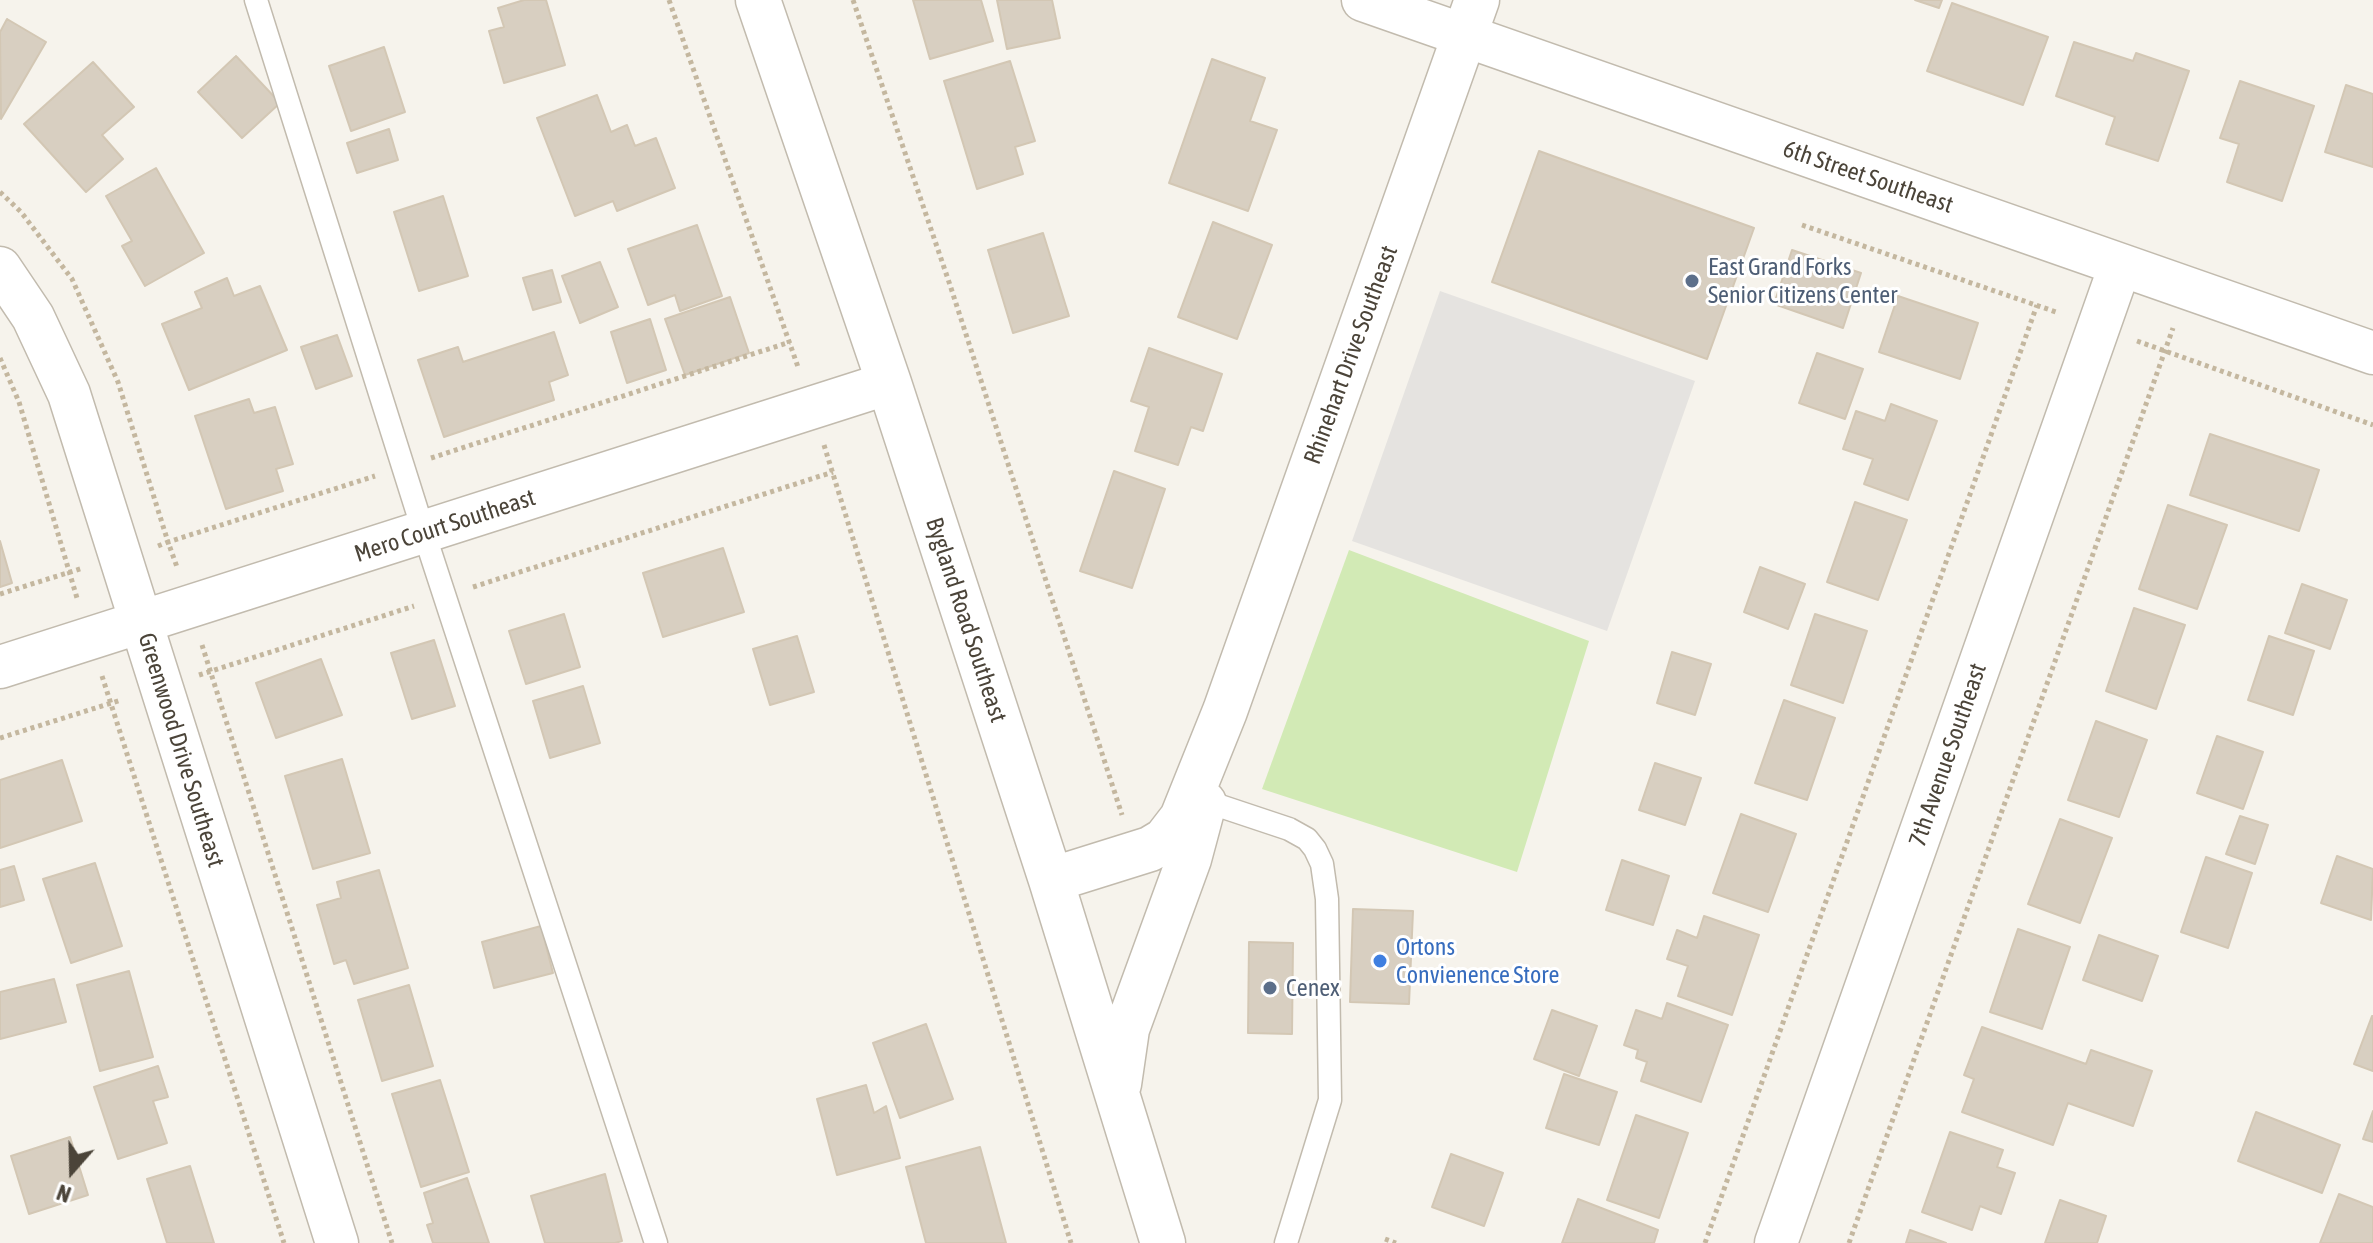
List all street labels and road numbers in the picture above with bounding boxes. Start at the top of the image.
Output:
street label: 6th Street Southeast [1779,134,1957,220]
street label: Rhinehart Drive Southeast [1298,242,1404,468]
street label: Mero Court Southeast [351,483,539,569]
street label: Bygland Road Southeast [919,514,1013,726]
street label: Greenwood Drive Southeast [132,629,230,871]
street label: 7th Avenue Southeast [1903,660,1993,850]

